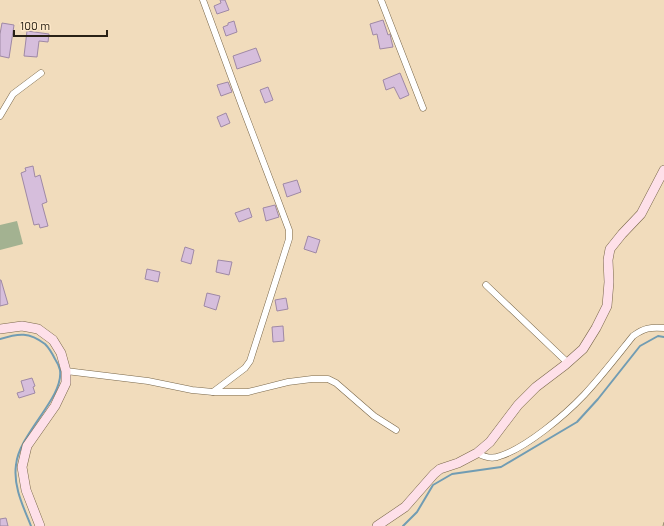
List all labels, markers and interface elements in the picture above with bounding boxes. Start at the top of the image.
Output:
scale bar [14,12,107,38]
text: 100 m [20,18,50,32]

